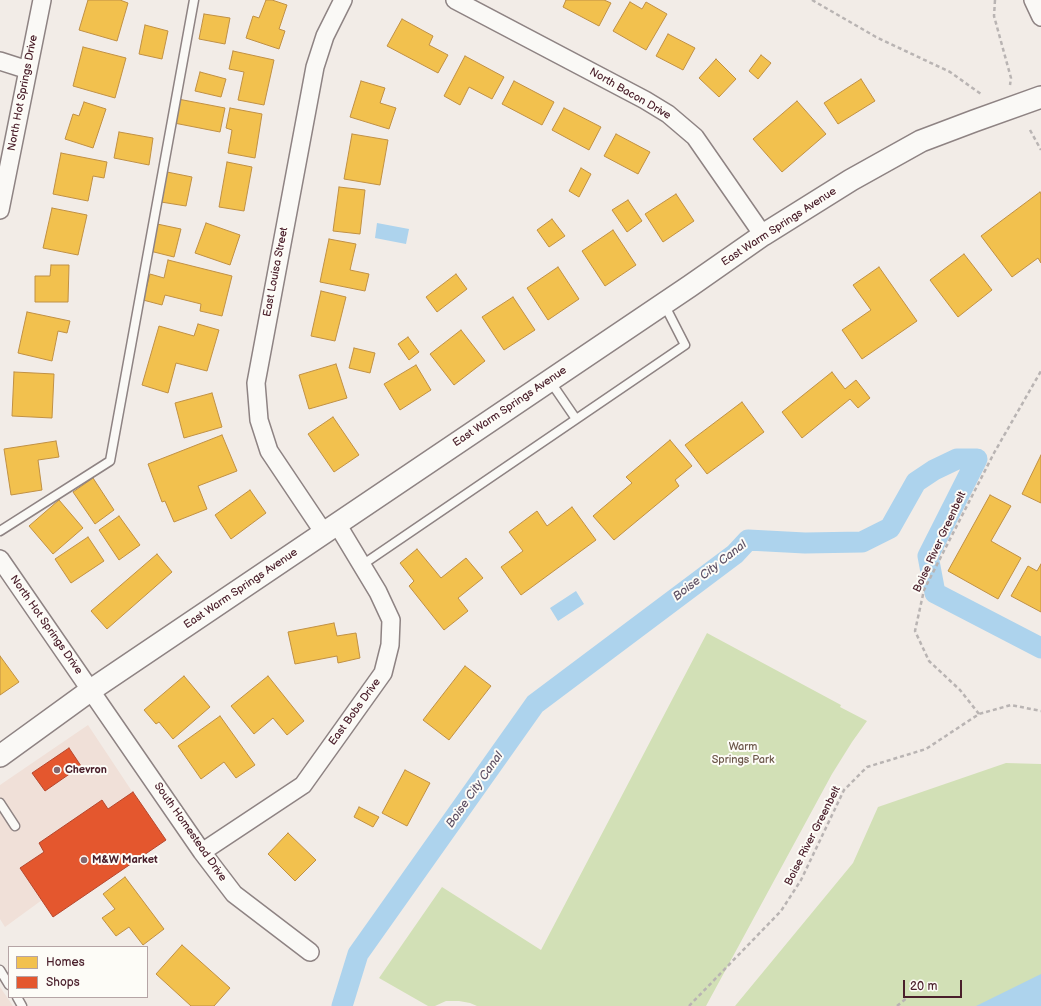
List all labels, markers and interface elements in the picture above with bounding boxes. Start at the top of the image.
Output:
street label: North Hot Springs Drive [5,34,41,152]
street label: North Bacon Drive [587,65,673,123]
street label: East Warm Springs Avenue [719,185,839,269]
street label: East Louisa Street [261,226,291,318]
street label: East Warm Springs Avenue [451,364,569,450]
street label: Boise River Greenbelt [911,489,969,595]
water label: Boise City Canal [670,538,750,604]
street label: East Warm Springs Avenue [182,546,300,632]
street label: North Hot Springs Drive [7,573,85,677]
street label: East Bobs Drive [326,676,384,748]
park label: Warm Springs Park [712,740,774,766]
water label: Boise City Canal [443,749,507,831]
place label: Chevron [65,763,107,777]
marker: Chevron [52,765,62,775]
street label: South Homestead Drive [151,780,229,884]
street label: Boise River Greenbelt [782,784,844,888]
place label: M&W Market [92,853,158,867]
marker: M&W Market [79,855,89,865]
legend [8,946,148,998]
text: Homes [46,955,85,970]
scale bar [905,972,964,998]
text: Shops [46,975,80,990]
text: 20 m [910,979,937,994]

